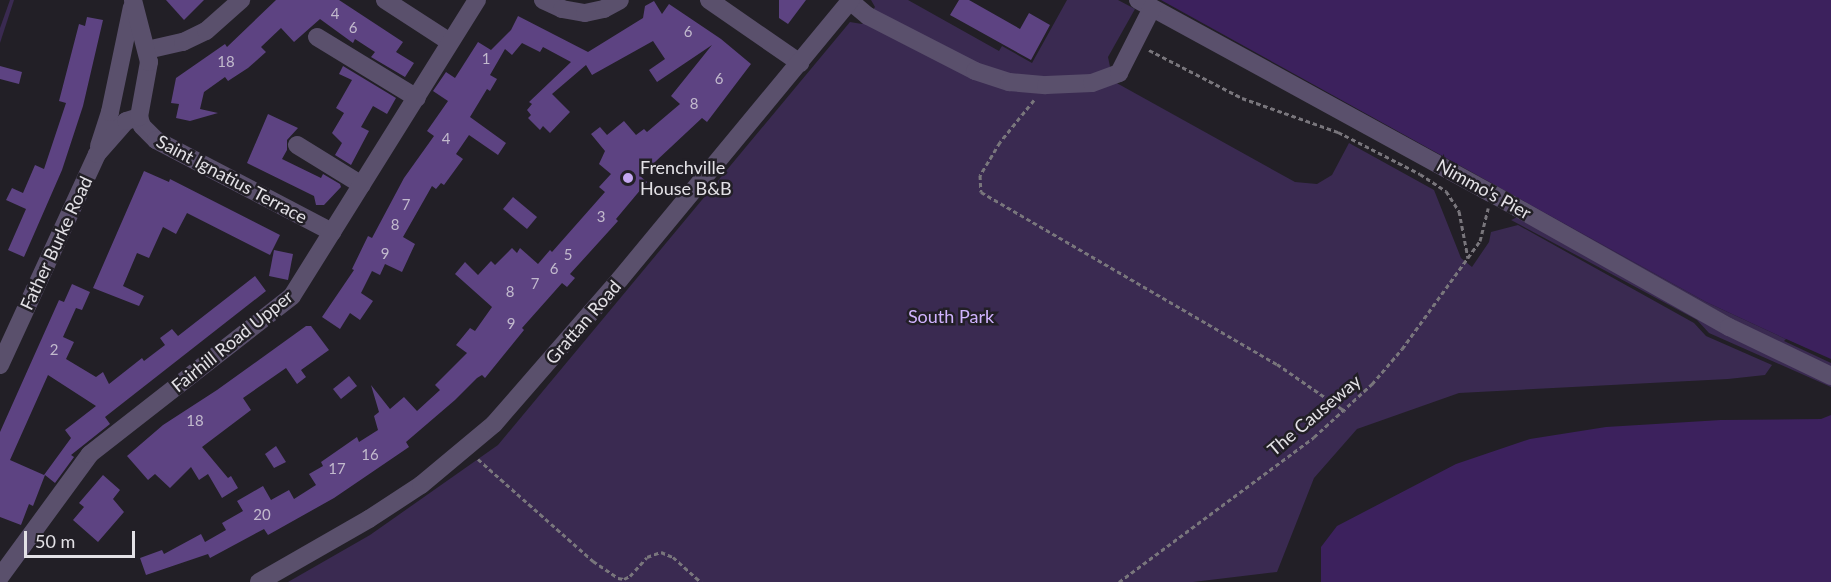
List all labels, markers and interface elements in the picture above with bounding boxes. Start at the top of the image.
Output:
house number: 4 [331,5,339,23]
house number: 6 [349,19,357,37]
house number: 6 [684,23,692,41]
house number: 1 [482,50,490,68]
house number: 18 [217,53,235,71]
house number: 6 [715,70,723,88]
house number: 8 [690,95,698,113]
street label: Saint Ignatius Terrace [153,130,311,228]
house number: 4 [442,130,450,148]
street label: Nimmo's Pier [1433,154,1535,224]
place label: Frenchville House B&B [640,157,732,200]
marker: Frenchville House B&B [621,171,635,185]
street label: Father Burke Road [15,172,97,314]
house number: 7 [402,196,410,214]
house number: 3 [597,208,605,226]
house number: 8 [391,216,399,234]
house number: 9 [381,245,389,263]
house number: 5 [564,246,572,264]
house number: 6 [550,260,558,278]
house number: 7 [531,275,539,293]
street label: Grattan Road [541,276,625,368]
house number: 8 [506,283,514,301]
street label: Fairhill Road Upper [167,285,297,397]
park label: South Park [908,305,994,327]
house number: 9 [507,315,515,333]
house number: 2 [50,341,58,359]
street label: The Causeway [1263,370,1365,460]
house number: 18 [186,412,204,430]
house number: 16 [361,446,379,464]
house number: 17 [328,460,346,478]
house number: 20 [253,506,271,524]
scale bar [27,519,138,557]
text: 50 m [35,530,75,552]

